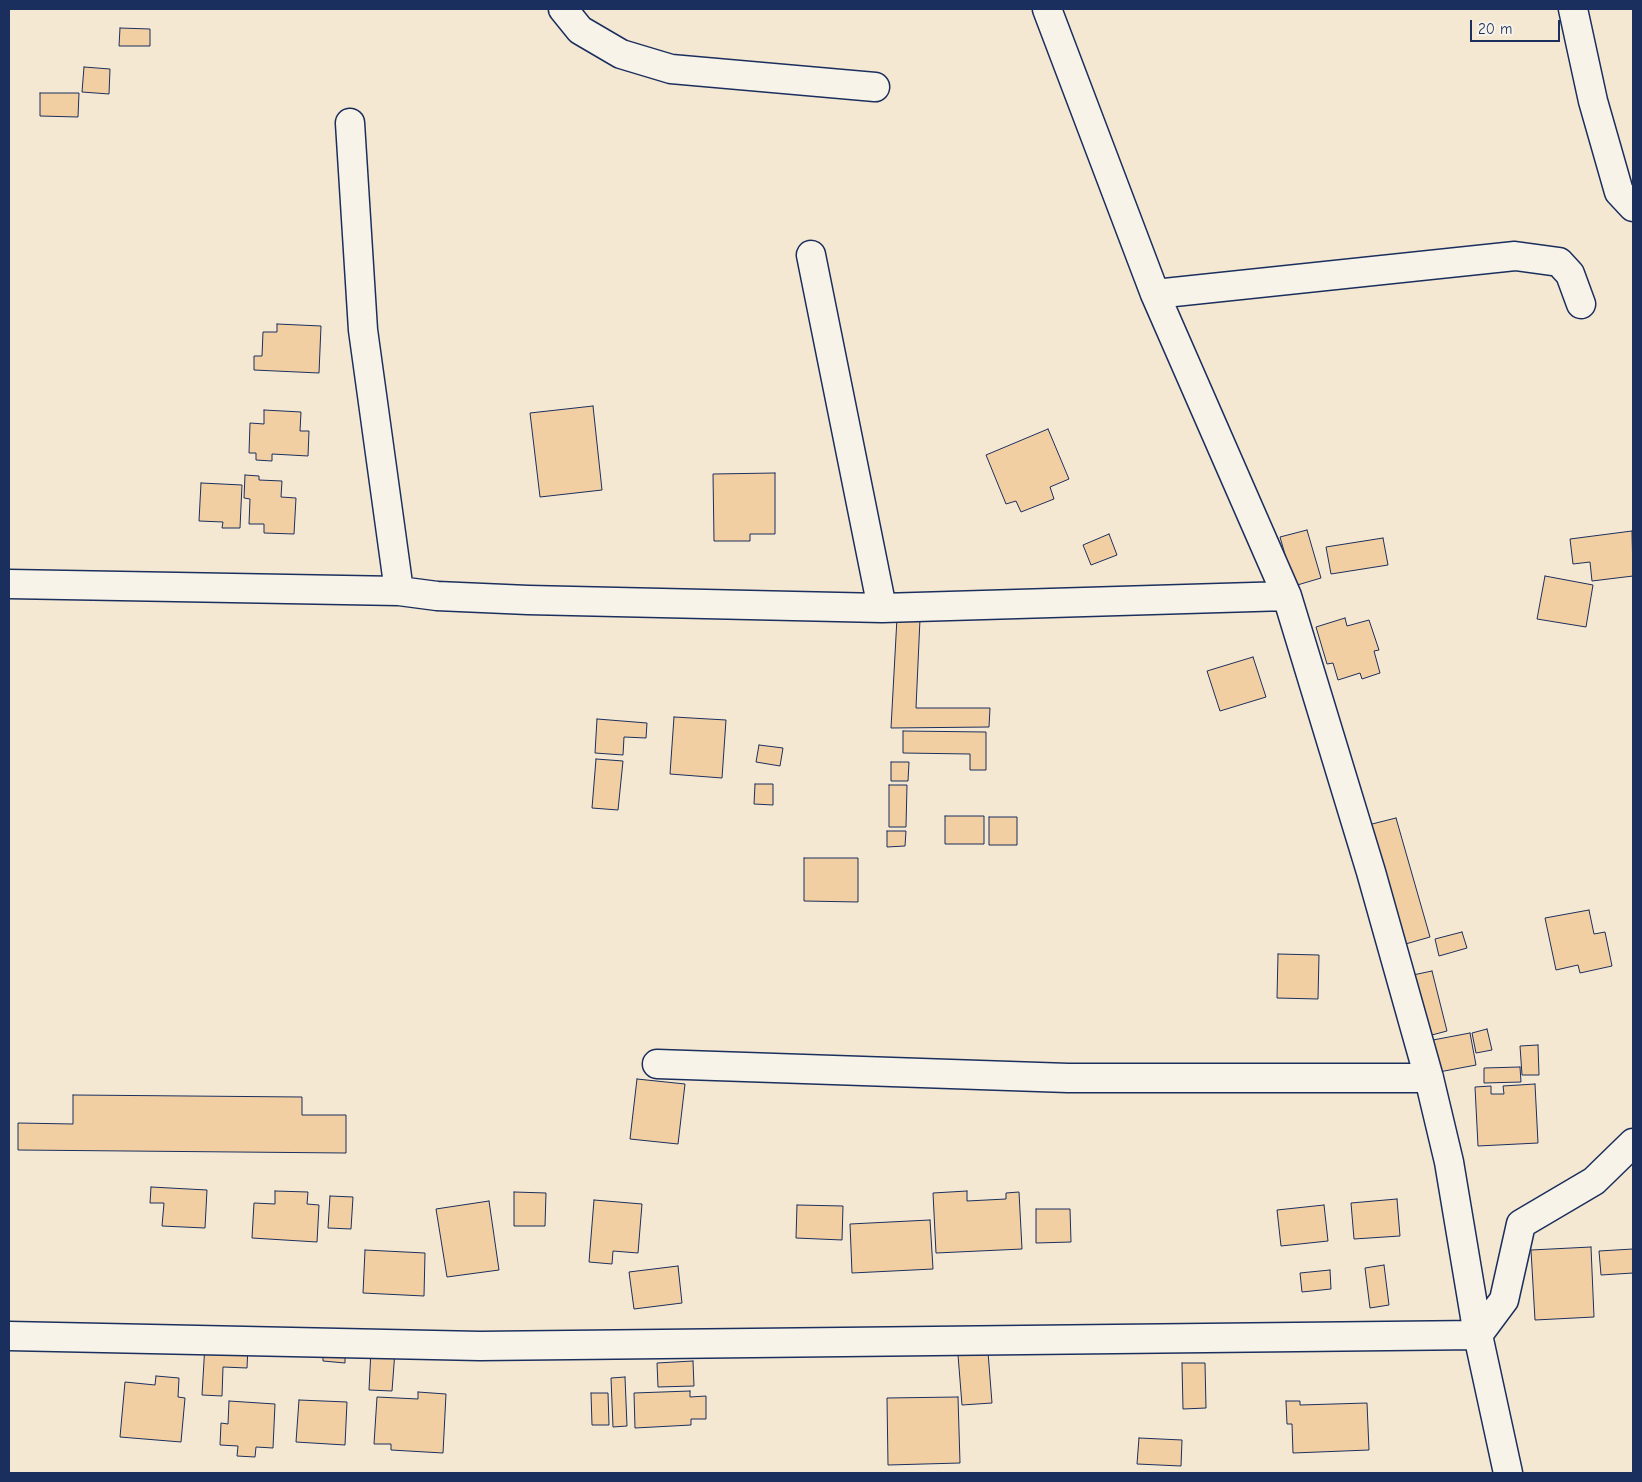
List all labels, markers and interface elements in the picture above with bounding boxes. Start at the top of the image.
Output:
scale bar [1472,10,1562,42]
text: 20 m [1478,20,1512,38]

